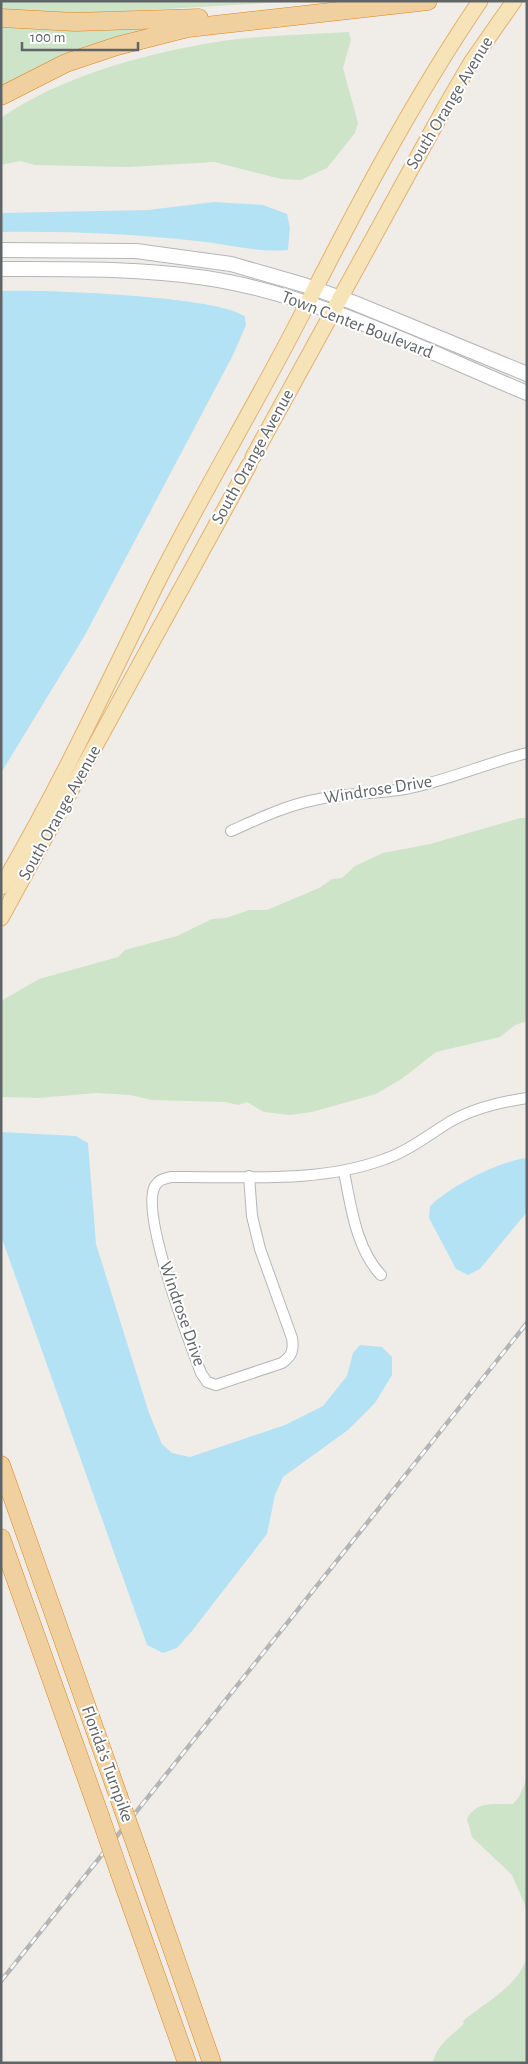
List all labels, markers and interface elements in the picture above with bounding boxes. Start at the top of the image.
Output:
scale bar [22,20,139,52]
text: 100 m [30,30,65,45]
street label: South Orange Avenue [403,34,497,172]
street label: Town Center Boulevard [279,288,435,362]
street label: South Orange Avenue [208,387,298,527]
street label: South Orange Avenue [15,743,105,883]
street label: Windrose Drive [323,773,433,807]
street label: Windrose Drive [156,1260,208,1368]
street label: Florida's Turnpike [78,1704,136,1824]

